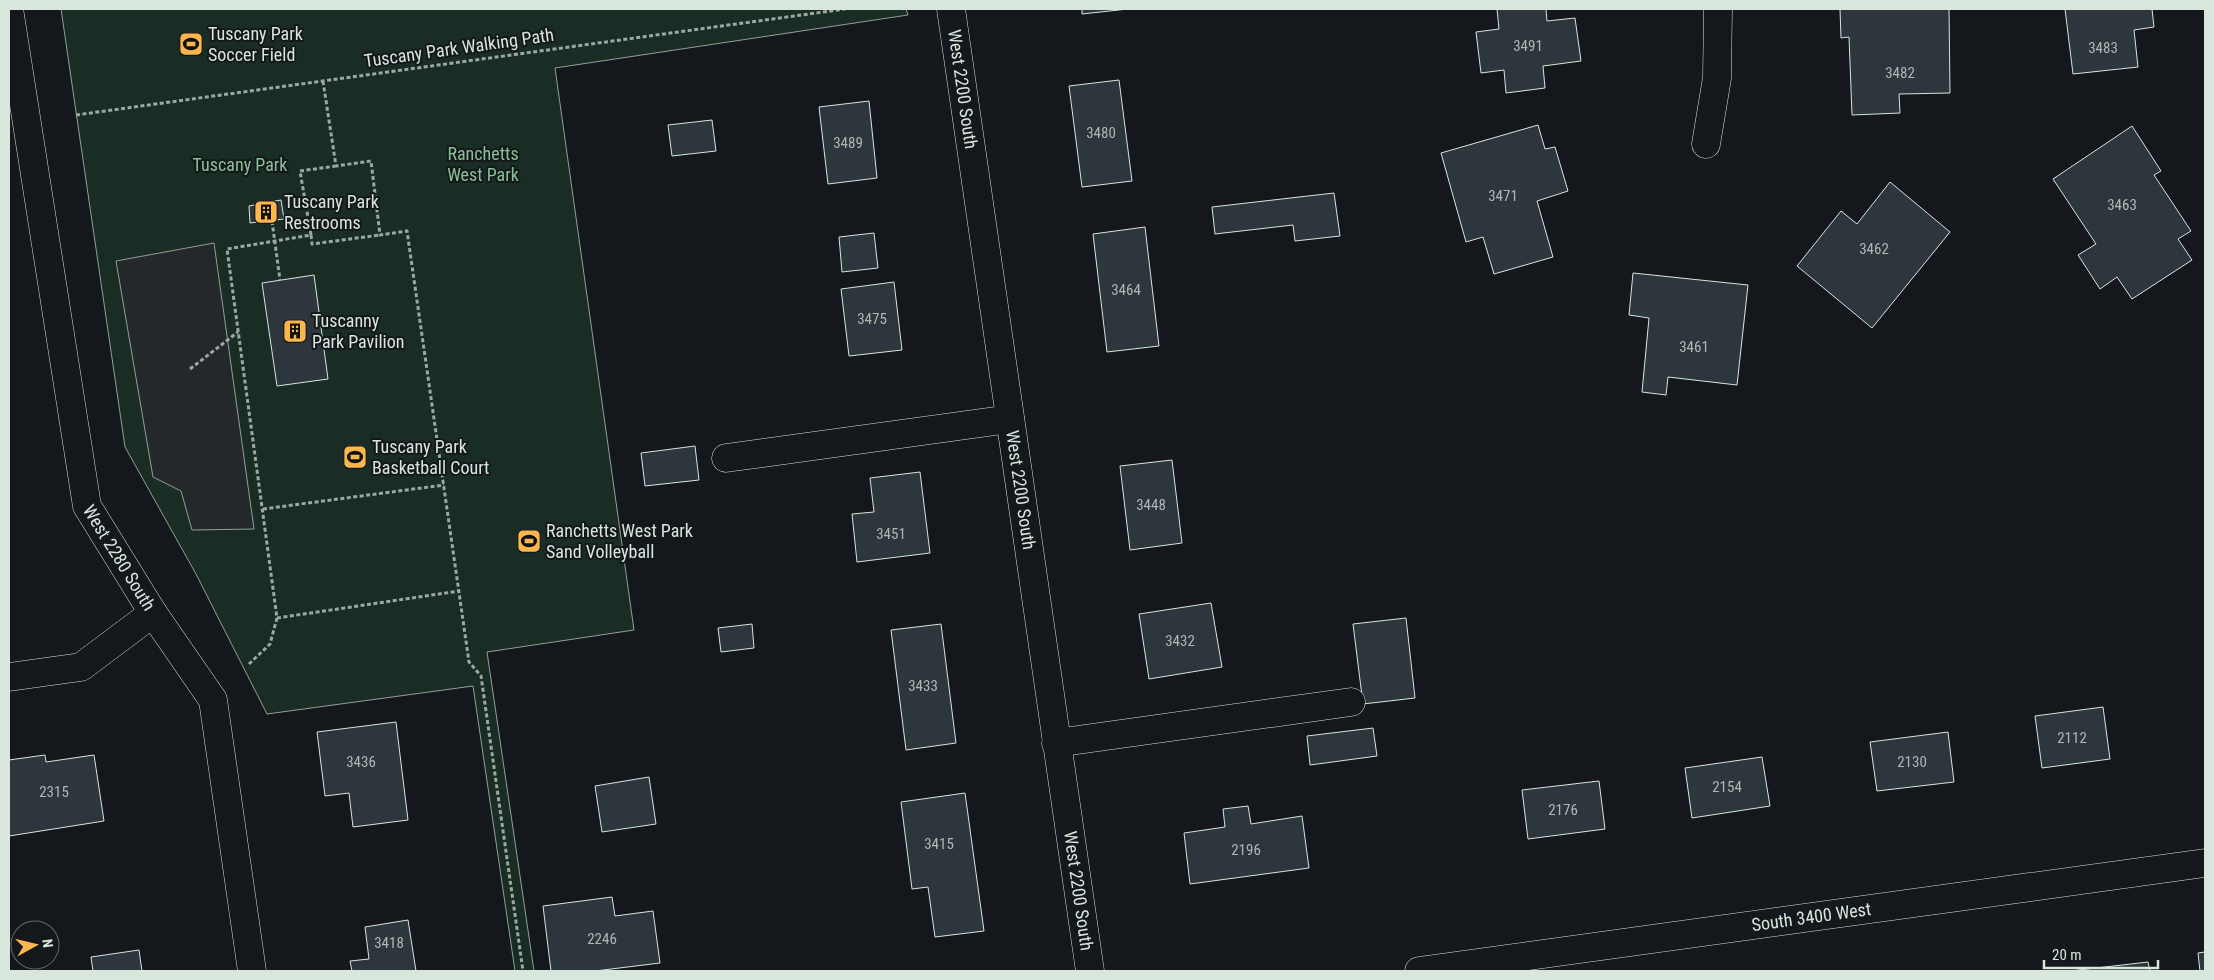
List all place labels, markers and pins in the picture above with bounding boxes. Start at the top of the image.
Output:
place label: Tuscany Park Soccer Field [208,23,303,65]
sports icon: Tuscany Park Soccer Field [178,31,204,57]
place label: Tuscany Park Restrooms [284,191,379,233]
building icon: Tuscany Park Restrooms [253,199,279,225]
place label: Tuscanny Park Pavilion [312,310,404,352]
building icon: Tuscanny Park Pavilion [282,318,308,344]
place label: Tuscany Park Basketball Court [372,436,489,478]
sports icon: Tuscany Park Basketball Court [342,444,368,470]
place label: Ranchetts West Park Sand Volleyball [546,520,693,562]
sports icon: Ranchetts West Park Sand Volleyball [516,528,542,554]

